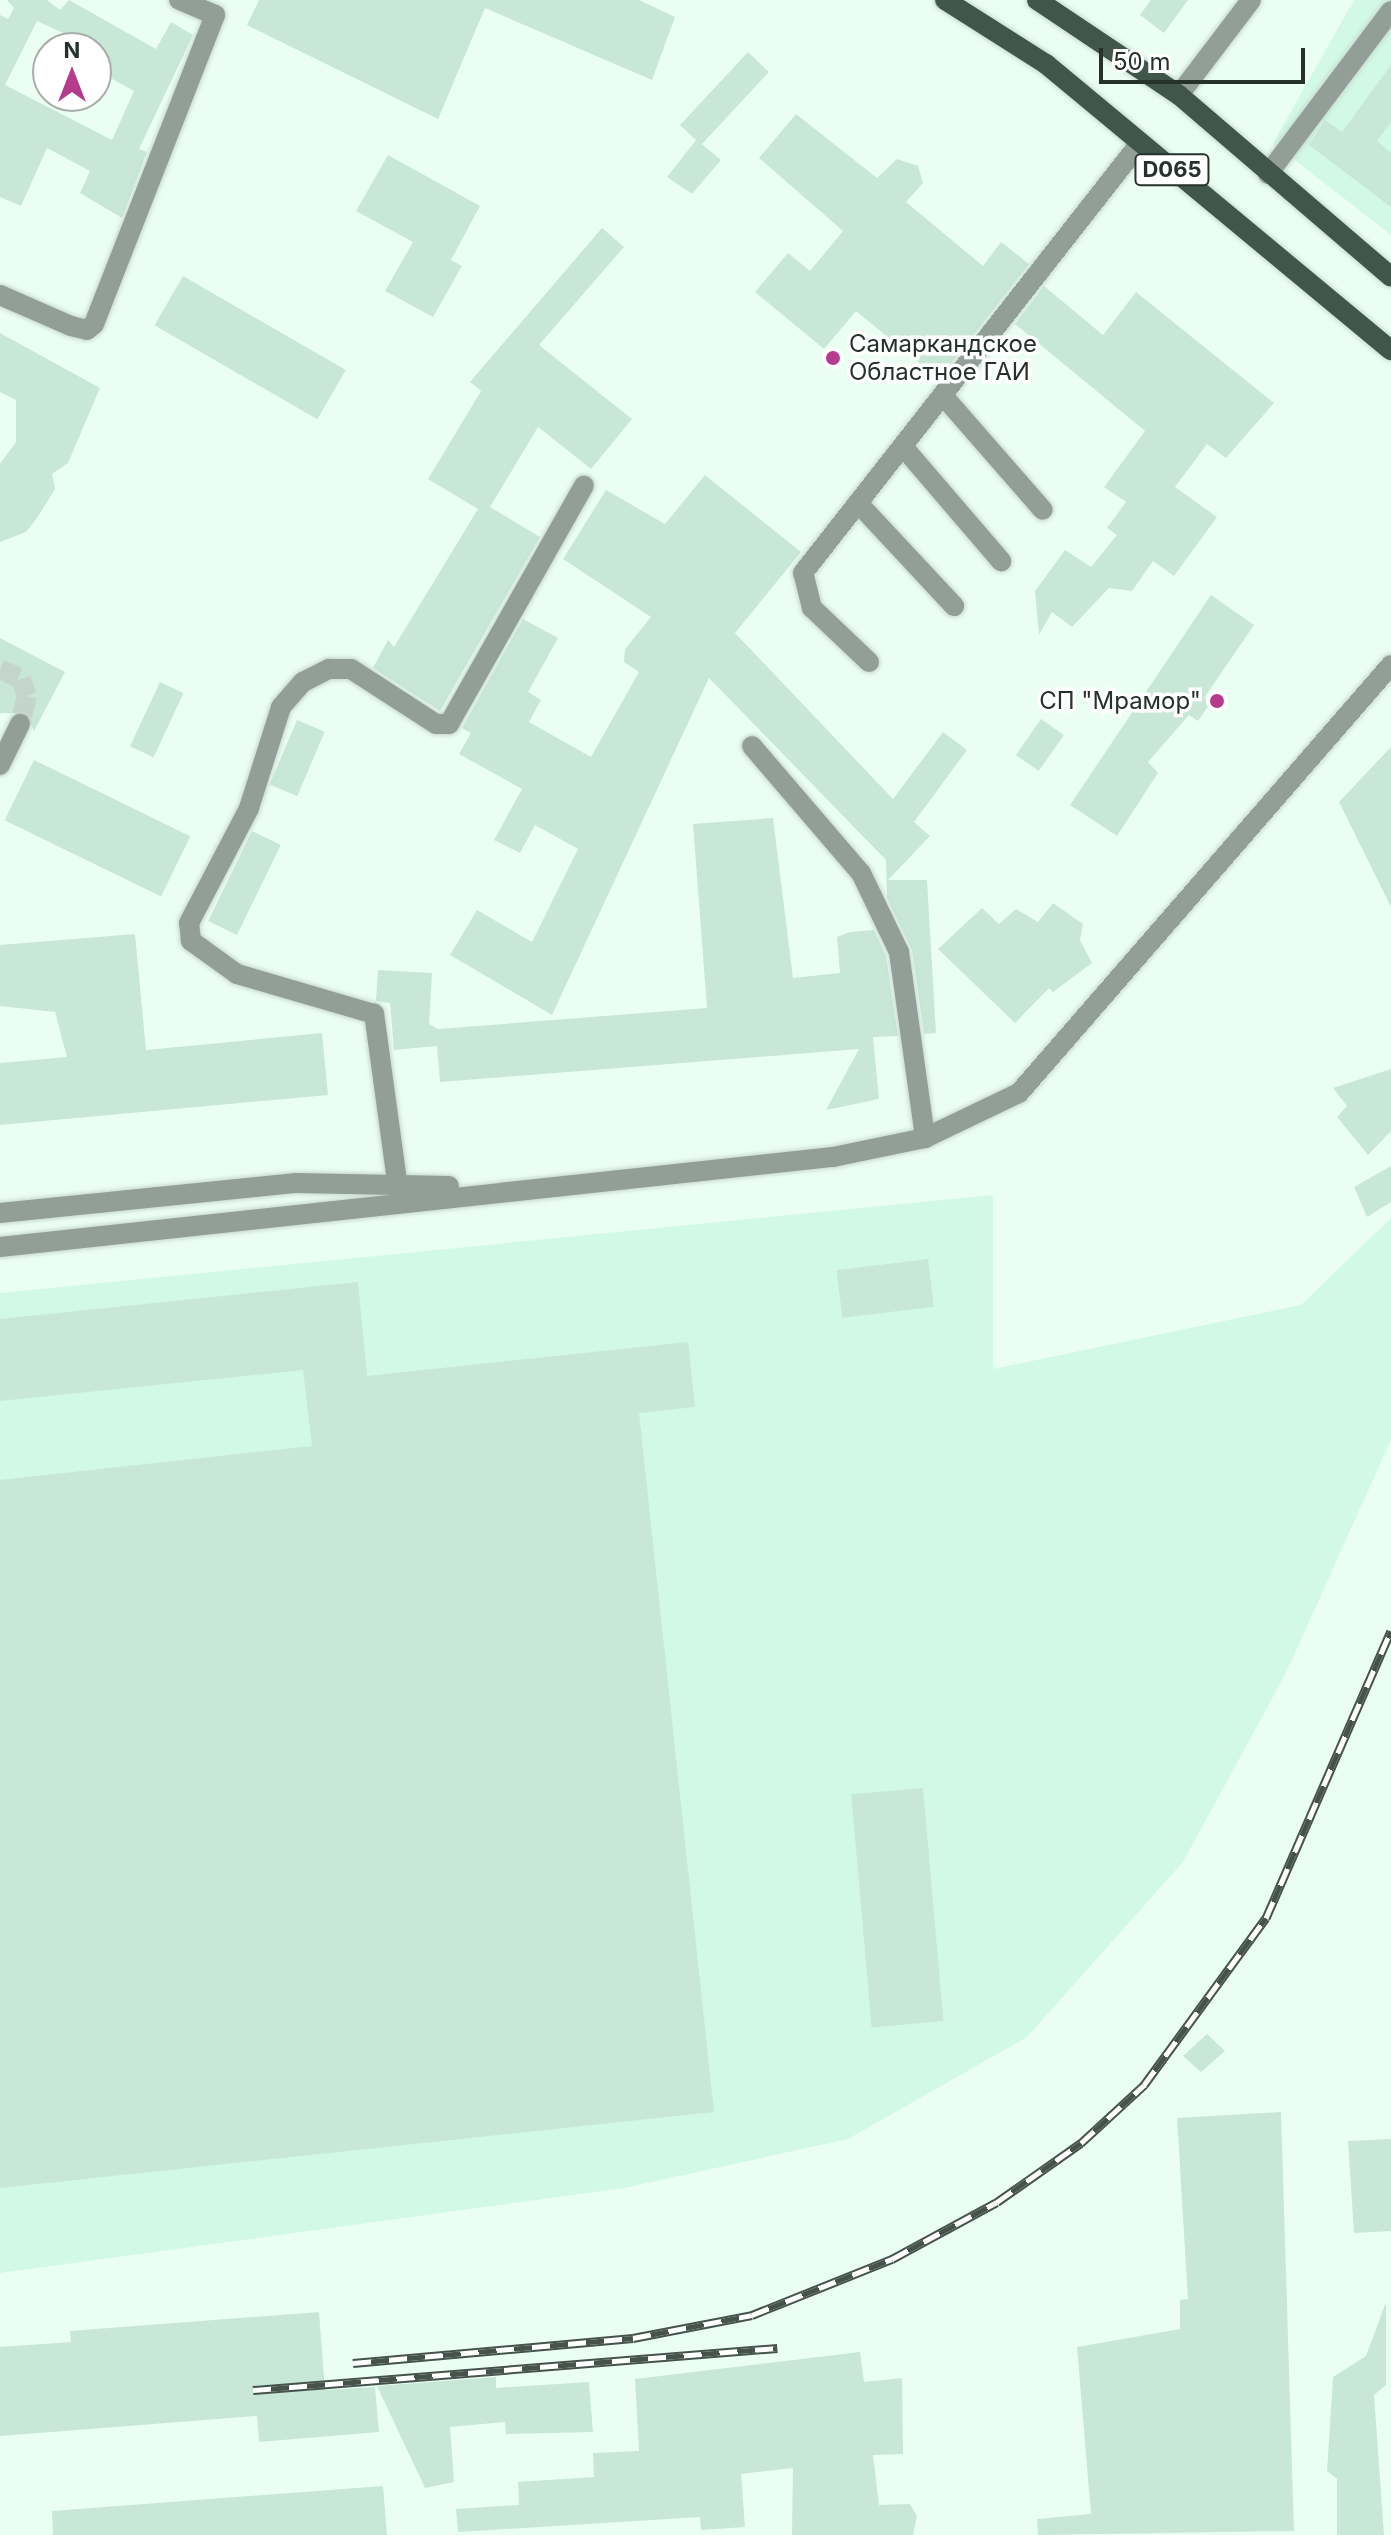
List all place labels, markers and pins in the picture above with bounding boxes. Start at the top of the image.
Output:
place label: Самаркандское Областное ГАИ [849,330,1037,386]
marker: Самаркандское Областное ГАИ [824,349,842,367]
place label: СП "Мрамор" [1039,687,1201,715]
marker: СП "Мрамор" [1208,692,1226,710]

